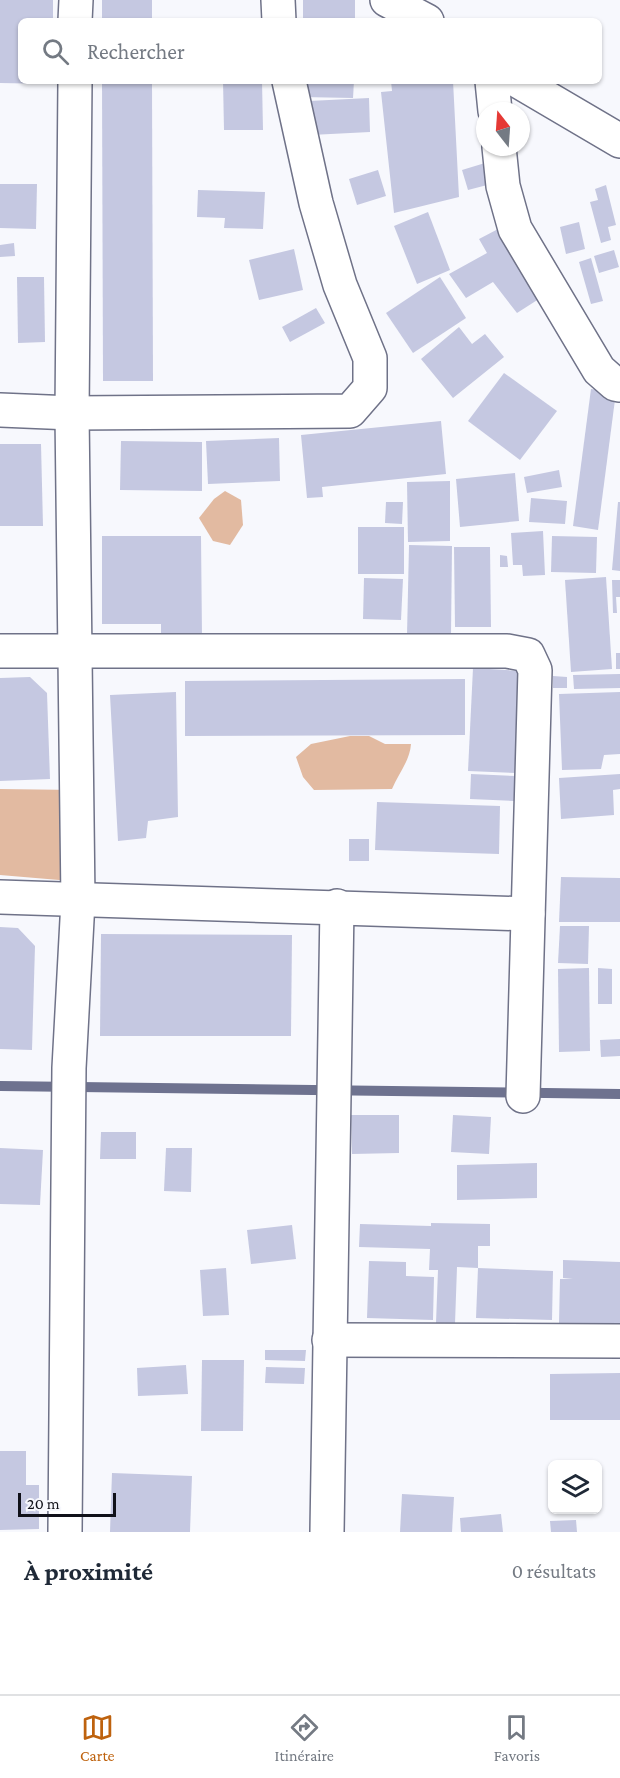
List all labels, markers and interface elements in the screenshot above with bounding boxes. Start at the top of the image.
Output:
search box [18,18,602,84]
icon: search [39,35,72,68]
text: Rechercher [87,39,185,64]
north arrow [476,102,530,156]
map controls [548,1460,602,1514]
button: layers [548,1460,602,1514]
scale bar [18,1490,116,1518]
text: 20 m [27,1495,60,1512]
text: À proximité [24,1557,153,1586]
text: 0 résultats [512,1560,596,1582]
tab: Carte [80,1711,115,1764]
tab: Itinéraire [275,1711,334,1764]
tab: Favoris [494,1711,540,1764]

